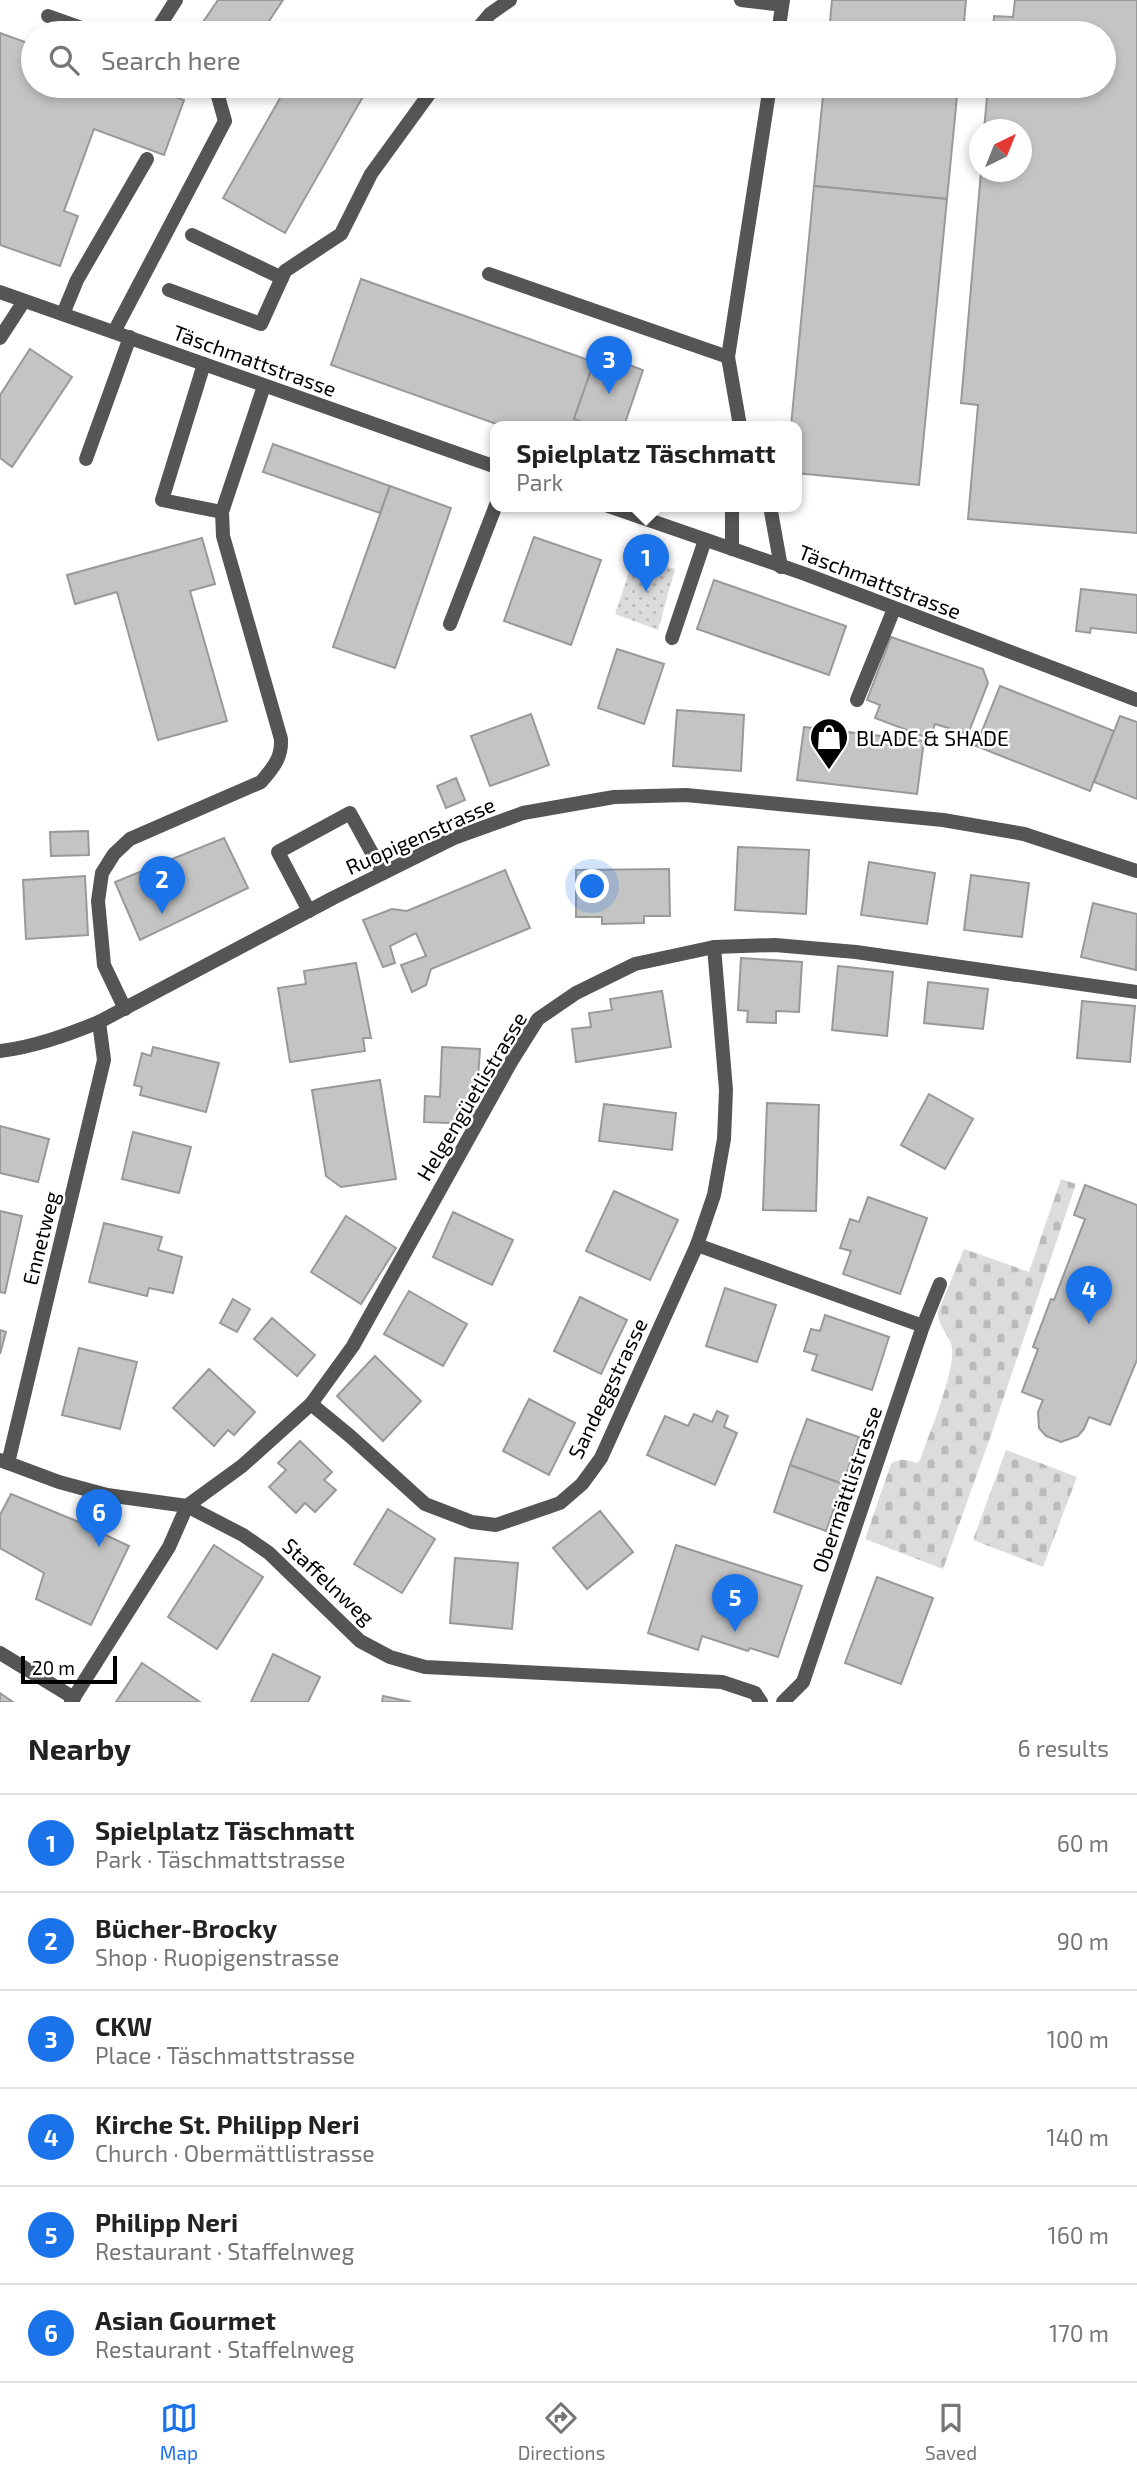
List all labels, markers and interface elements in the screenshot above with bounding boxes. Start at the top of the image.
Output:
search box [21,21,1116,98]
icon: search [45,41,83,79]
text: Search here [101,44,241,75]
north arrow [969,119,1032,182]
street label: Täschmattstrasse [170,319,340,401]
pin: 3 [586,336,632,394]
popup [490,421,802,512]
text: Spielplatz Täschmatt [516,437,776,468]
text: Park [516,468,563,496]
pin: 1 [623,534,669,592]
street label: Täschmattstrasse [795,538,965,624]
shop icon: BLADE & SHADE [808,716,850,771]
place label: BLADE & SHADE [856,725,1009,750]
street label: Ruopigenstrasse [342,791,498,879]
pin: 2 [139,856,185,914]
your location [575,869,609,903]
street label: Helgengüetlistrasse [411,1007,531,1185]
street label: Ennetweg [16,1188,64,1287]
pin: 4 [1066,1266,1112,1324]
street label: Sandeggstrasse [562,1314,652,1462]
street label: Obermättlistrasse [806,1403,886,1575]
pin: 6 [76,1489,122,1547]
street label: Staffelnweg [278,1532,380,1630]
pin: 5 [712,1574,758,1632]
scale bar [21,1653,117,1685]
text: 20 m [32,1656,75,1679]
text: Nearby [28,1730,131,1766]
text: 6 results [1018,1734,1109,1762]
text: Spielplatz Täschmatt [95,1814,354,1845]
text: 1 [46,1829,56,1857]
text: 60 m [1057,1829,1109,1857]
text: Park · Täschmattstrasse [95,1845,345,1873]
text: Bücher-Brocky [95,1912,277,1943]
text: 2 [44,1927,58,1955]
text: 90 m [1057,1927,1109,1955]
text: Shop · Ruopigenstrasse [95,1943,339,1971]
text: CKW [95,2010,152,2041]
text: 3 [44,2025,58,2053]
text: 100 m [1047,2025,1109,2053]
text: Place · Täschmattstrasse [95,2041,355,2069]
text: Kirche St. Philipp Neri [95,2108,360,2139]
text: 4 [44,2123,58,2151]
text: 140 m [1047,2123,1109,2151]
text: Church · Obermättlistrasse [95,2139,375,2167]
text: Philipp Neri [95,2206,238,2237]
text: 5 [45,2221,57,2249]
text: 160 m [1048,2221,1109,2249]
text: Restaurant · Staffelnweg [95,2237,354,2265]
text: Asian Gourmet [95,2304,276,2335]
text: 6 [44,2319,58,2347]
text: 170 m [1049,2319,1109,2347]
text: Restaurant · Staffelnweg [95,2335,354,2363]
tab: Map [160,2399,198,2464]
tab: Directions [518,2399,605,2464]
tab: Saved [925,2399,977,2464]

